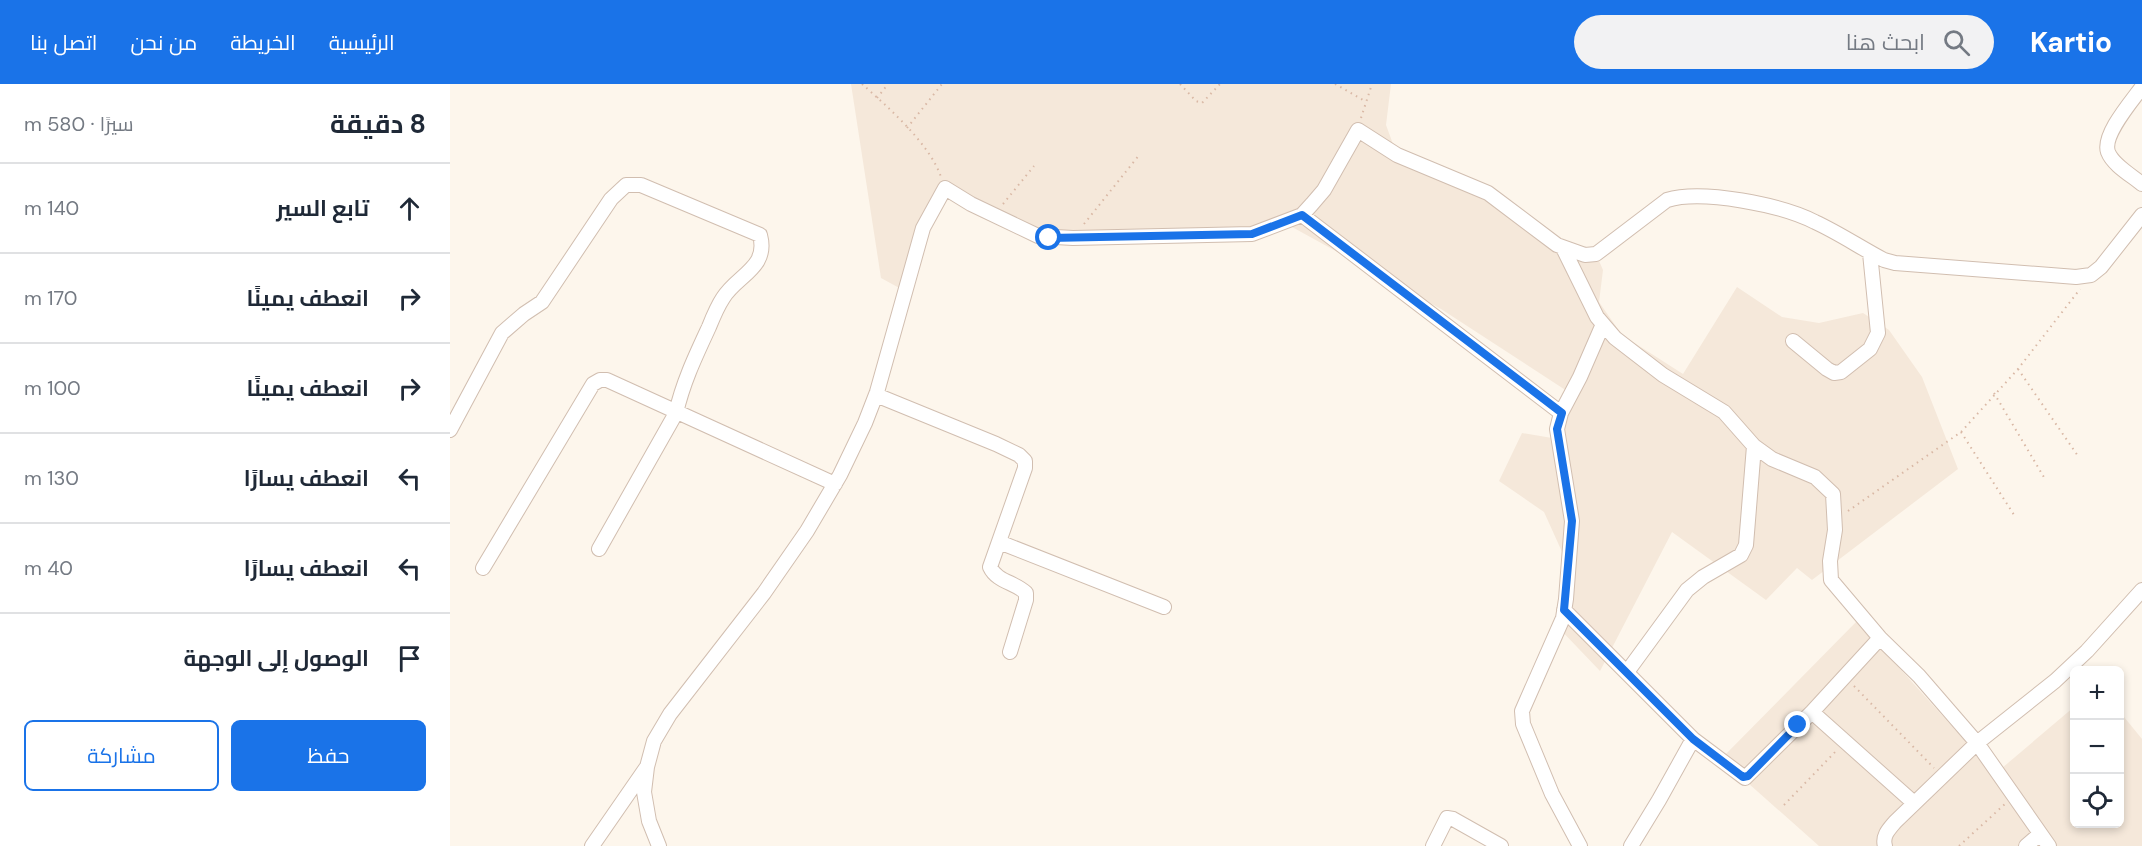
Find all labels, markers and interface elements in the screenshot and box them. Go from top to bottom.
search box [1574,15,1994,69]
text: Kartio [2030,24,2112,61]
icon: search [1940,26,1973,59]
text: ابحث هنا [1846,28,1925,57]
text: اتصل بنا [30,29,97,57]
text: من نحن [130,29,197,57]
text: الخريطة [230,29,296,57]
text: الرئيسية [329,29,395,57]
text: 8 دقيقة [330,107,426,141]
text: سيرًا · 580 m [24,111,134,137]
icon: ahead [393,192,426,225]
text: تابع السير [276,194,369,223]
text: 140 m [24,195,79,221]
route start [1035,224,1061,250]
icon: right [393,282,426,315]
text: انعطف يمينًا [247,284,369,313]
text: 170 m [24,285,77,311]
icon: right [393,372,426,405]
text: انعطف يمينًا [247,374,369,403]
text: 100 m [24,375,81,401]
icon: left [393,462,426,495]
text: انعطف يسارًا [244,464,369,493]
text: 130 m [24,465,79,491]
icon: left [393,552,426,585]
text: انعطف يسارًا [244,554,369,583]
text: 40 m [24,555,73,581]
icon: arrive [393,642,426,675]
text: الوصول إلى الوجهة [183,644,369,673]
map controls [2070,666,2124,828]
button: + [2070,666,2124,720]
route end [1784,711,1810,737]
button: مشاركة [24,720,219,791]
button: حفظ [231,720,426,791]
button: − [2070,720,2124,774]
button: locate [2070,774,2124,828]

